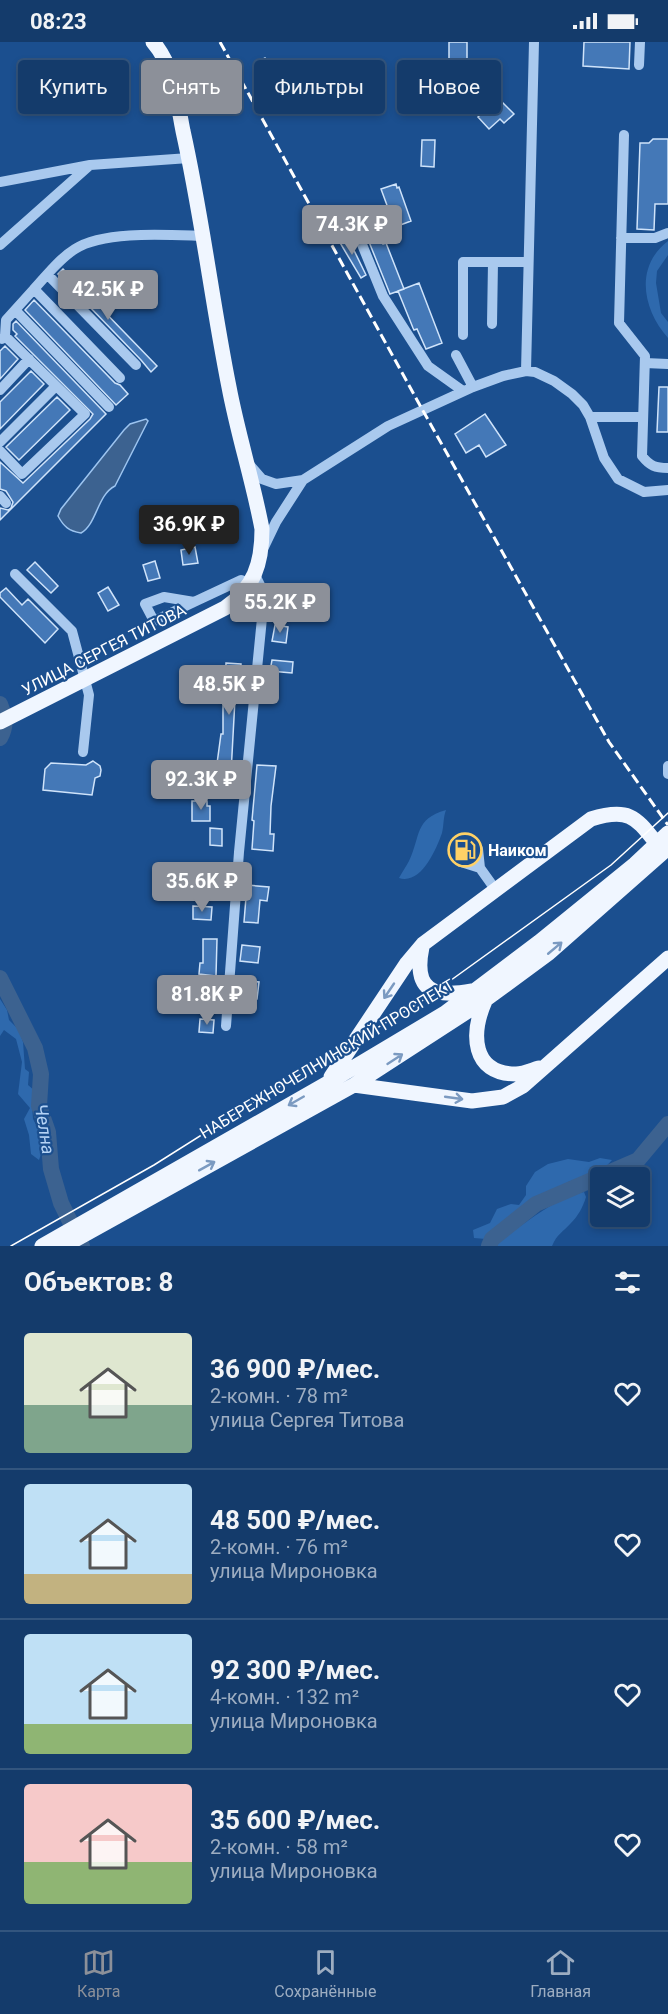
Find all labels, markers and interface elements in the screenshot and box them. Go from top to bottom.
text: 08:23 [30,9,87,34]
chip: Купить [18,60,129,114]
chip: Снять [141,60,242,114]
chip: Фильтры [254,60,385,114]
chip: Новое [397,60,501,114]
pin: 74.3K ₽ [297,205,407,256]
text: 74.3K ₽ [316,212,388,236]
pin: 42.5K ₽ [53,270,163,321]
text: 42.5K ₽ [72,277,144,301]
pin: 36.9K ₽ [134,505,244,556]
text: 36.9K ₽ [153,512,225,536]
pin: 55.2K ₽ [225,583,335,634]
text: 55.2K ₽ [244,590,316,614]
street label: УЛИЦА СЕРГЕЯ ТИТОВА [19,600,190,700]
pin: 48.5K ₽ [174,665,284,716]
text: 48.5K ₽ [193,672,265,696]
pin: 92.3K ₽ [146,760,256,811]
text: 92.3K ₽ [165,767,237,791]
fuel station icon: Наиком [447,832,483,868]
place label: Наиком [488,841,547,860]
pin: 35.6K ₽ [147,862,257,913]
text: 35.6K ₽ [166,869,238,893]
one-way arrow [547,941,563,954]
pin: 81.8K ₽ [152,975,262,1026]
street label: НАБЕРЕЖНОЧЕЛНИНСКИЙ ПРОСПЕКТ [196,975,458,1143]
text: 81.8K ₽ [171,982,243,1006]
one-way arrow [383,983,395,999]
one-way arrow [386,1052,403,1064]
one-way arrow [443,1093,463,1104]
one-way arrow [287,1096,305,1107]
water label: Челна [31,1102,59,1156]
one-way arrow [198,1160,216,1171]
map controls [590,1167,650,1227]
button: layers [590,1167,650,1227]
icon: filters [611,1266,644,1299]
text: Объектов: 8 [24,1267,173,1297]
text: 36 900 ₽/мес. [210,1354,380,1384]
icon: home [72,1357,144,1429]
icon: heart [611,1377,644,1410]
text: 2-комн. · 78 m² [210,1384,348,1408]
text: улица Сергея Титова [210,1408,404,1432]
text: 48 500 ₽/мес. [210,1505,380,1535]
icon: home [72,1508,144,1580]
icon: heart [611,1528,644,1561]
text: 2-комн. · 76 m² [210,1535,348,1559]
text: улица Мироновка [210,1559,378,1583]
text: 92 300 ₽/мес. [210,1655,380,1685]
icon: home [72,1658,144,1730]
icon: heart [611,1678,644,1711]
text: 4-комн. · 132 m² [210,1685,359,1709]
text: улица Мироновка [210,1709,378,1733]
text: 35 600 ₽/мес. [210,1805,380,1835]
icon: home [72,1808,144,1880]
icon: heart [611,1828,644,1861]
text: 2-комн. · 58 m² [210,1835,348,1859]
text: улица Мироновка [210,1859,378,1883]
tab: Карта [77,1946,121,2001]
tab: Сохранённые [274,1946,376,2001]
tab: Главная [530,1946,591,2001]

